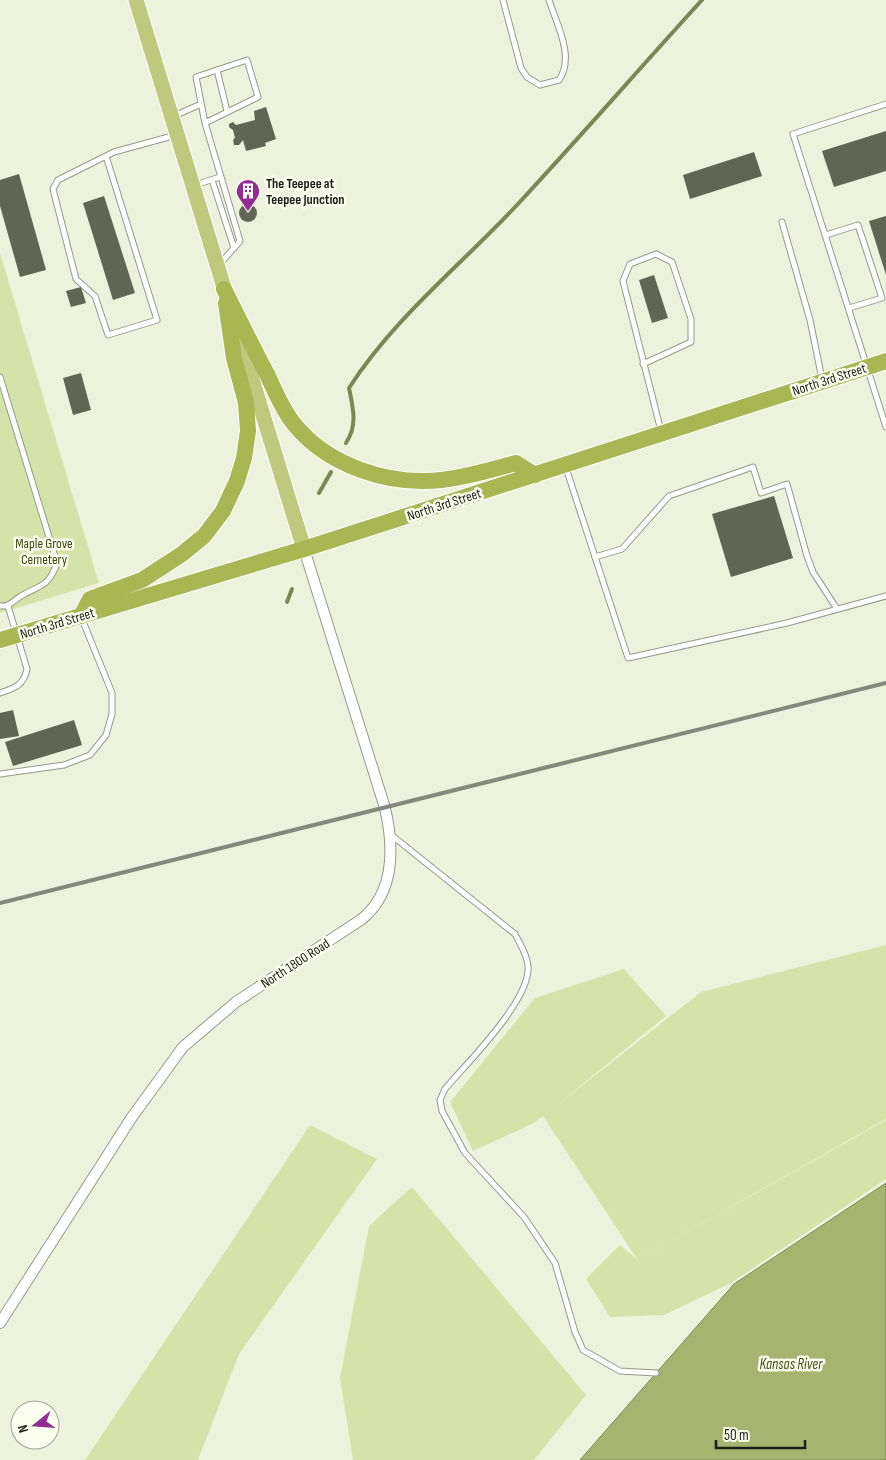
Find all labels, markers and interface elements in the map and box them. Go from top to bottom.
place label: The Teepee at Teepee Junction [266,175,345,208]
building icon: The Teepee at Teepee Junction [235,178,261,212]
street label: North 3rd Street [790,360,868,399]
street label: North 3rd Street [405,485,483,524]
park label: Maple Grove Cemetery [15,535,73,568]
street label: North 3rd Street [18,604,96,643]
street label: North 1800 Road [258,935,333,992]
water label: Kansas River [760,1355,823,1374]
north arrow [10,1400,60,1450]
scale bar [716,1418,805,1450]
text: N [14,1423,32,1435]
text: 50 m [724,1426,749,1445]

